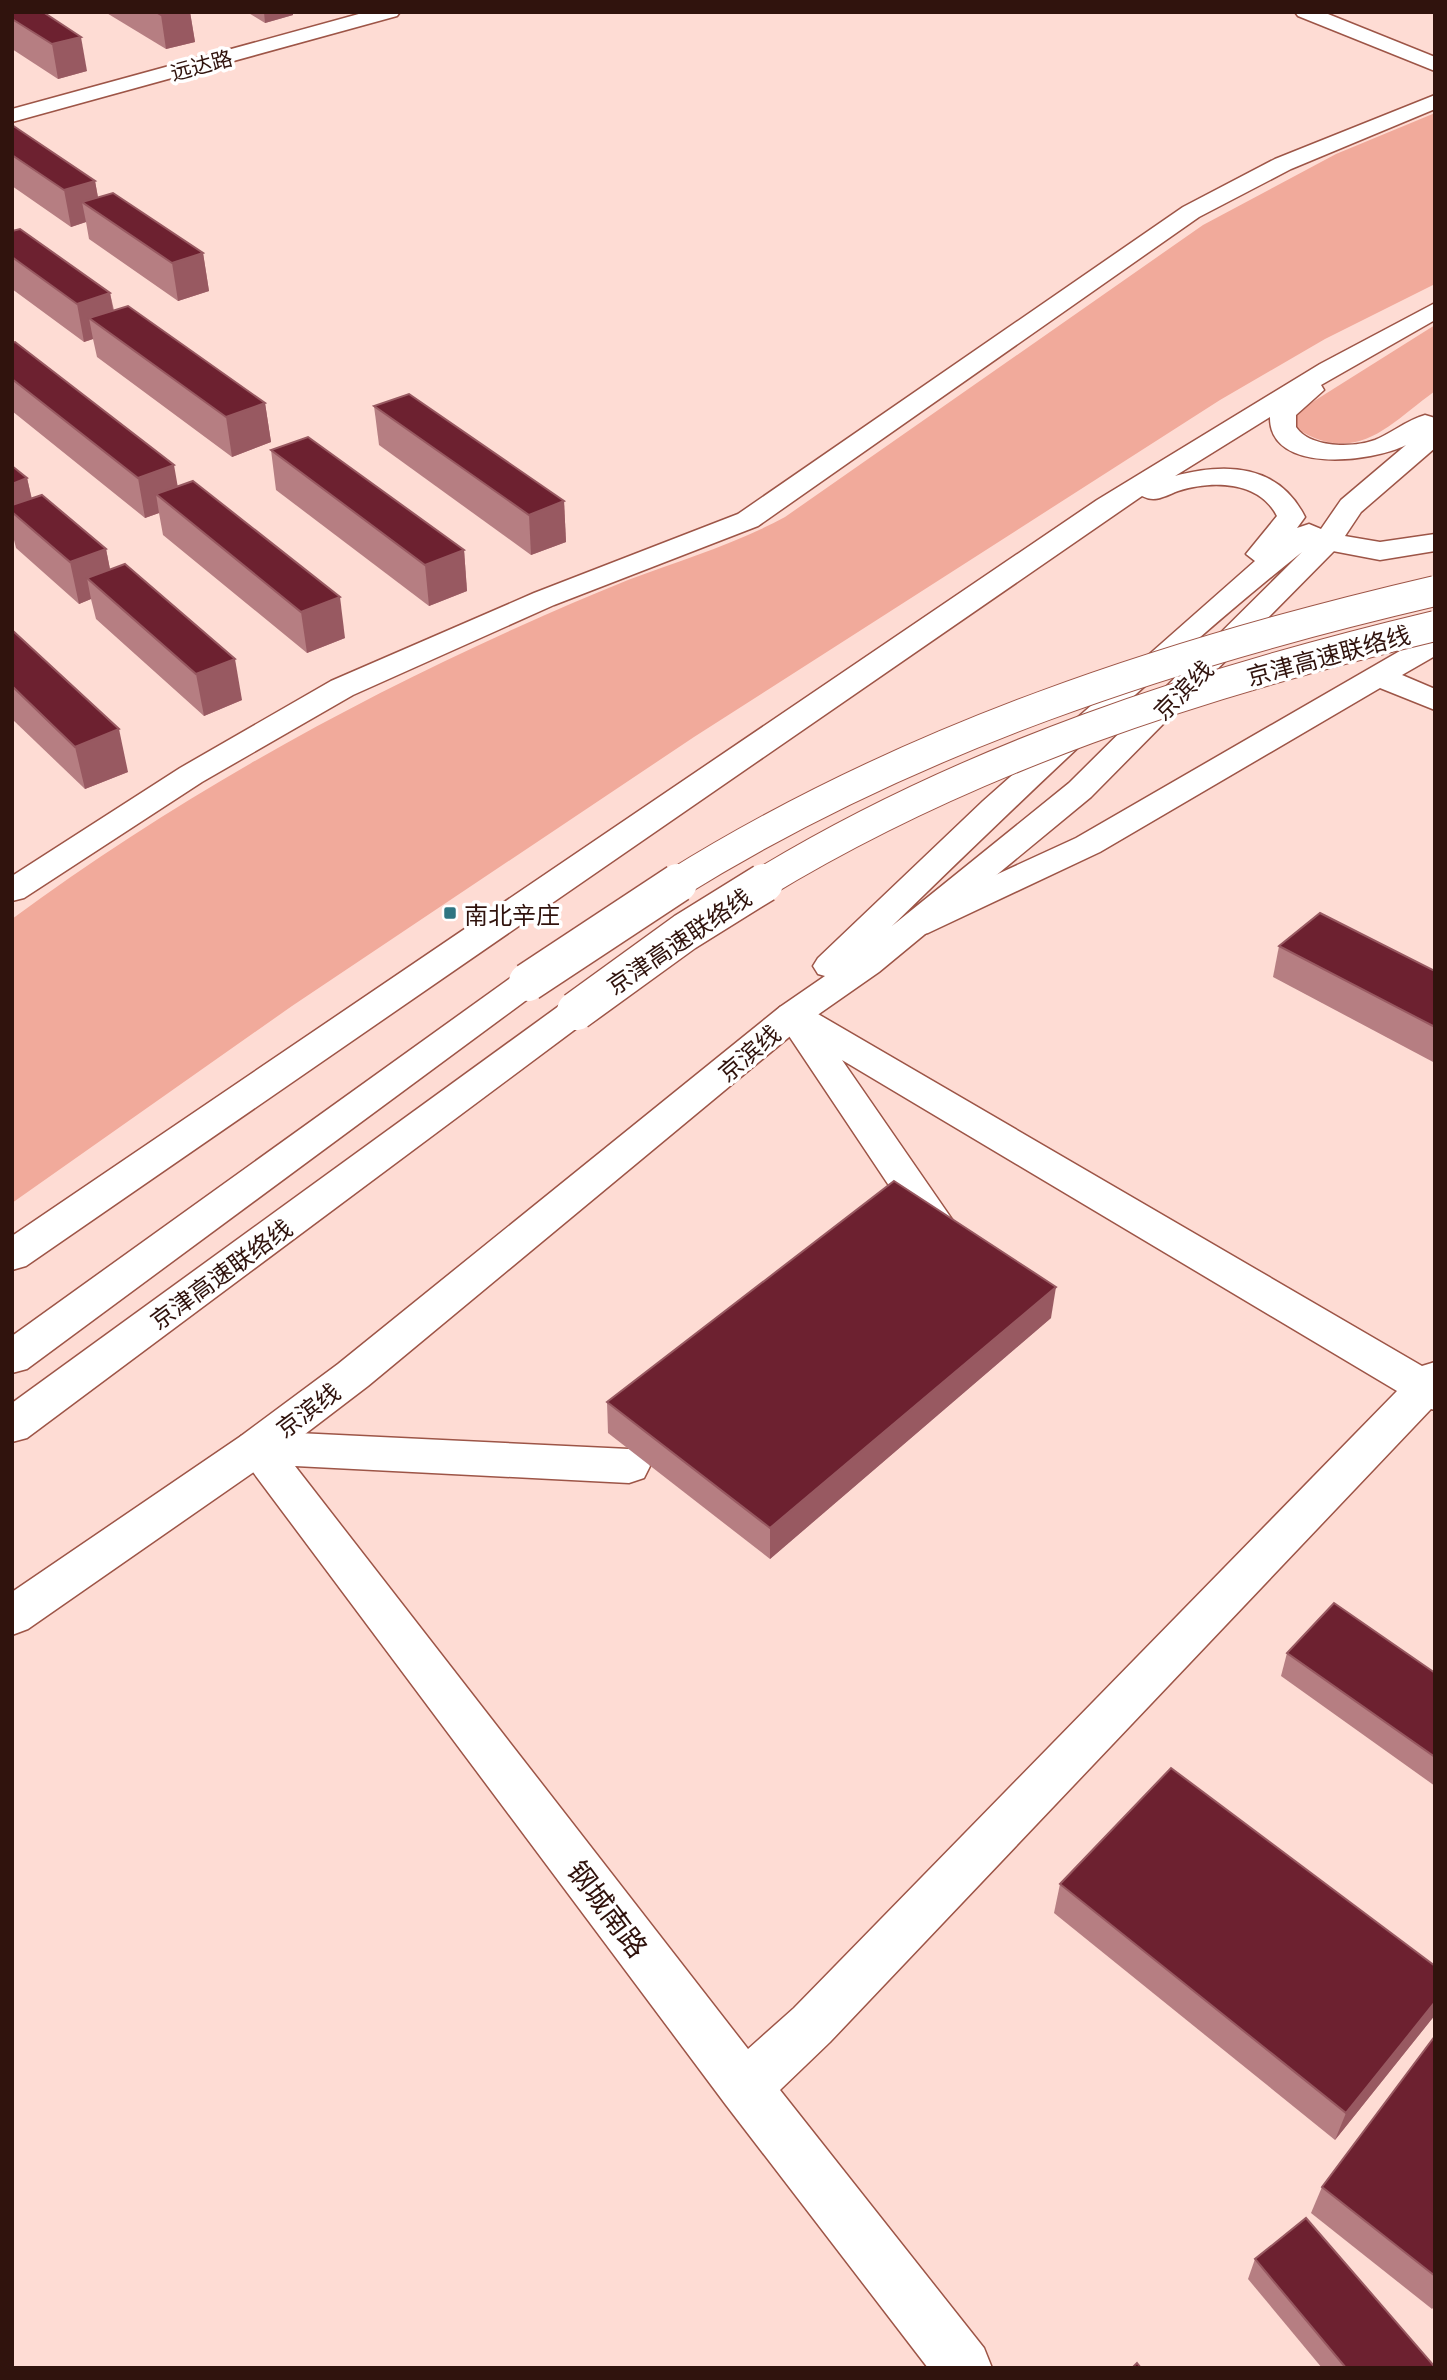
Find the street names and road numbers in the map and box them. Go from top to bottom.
street label: 远达路 [167,41,235,87]
street label: 京津高速联络线 [1242,615,1414,693]
street label: 京滨线 [1144,651,1220,727]
street label: 京津高速联络线 [599,879,757,1001]
street label: 京滨线 [709,1015,787,1089]
street label: 京津高速联络线 [142,1209,298,1337]
street label: 京滨线 [268,1373,346,1445]
street label: 钢城南路 [559,1851,659,1965]

